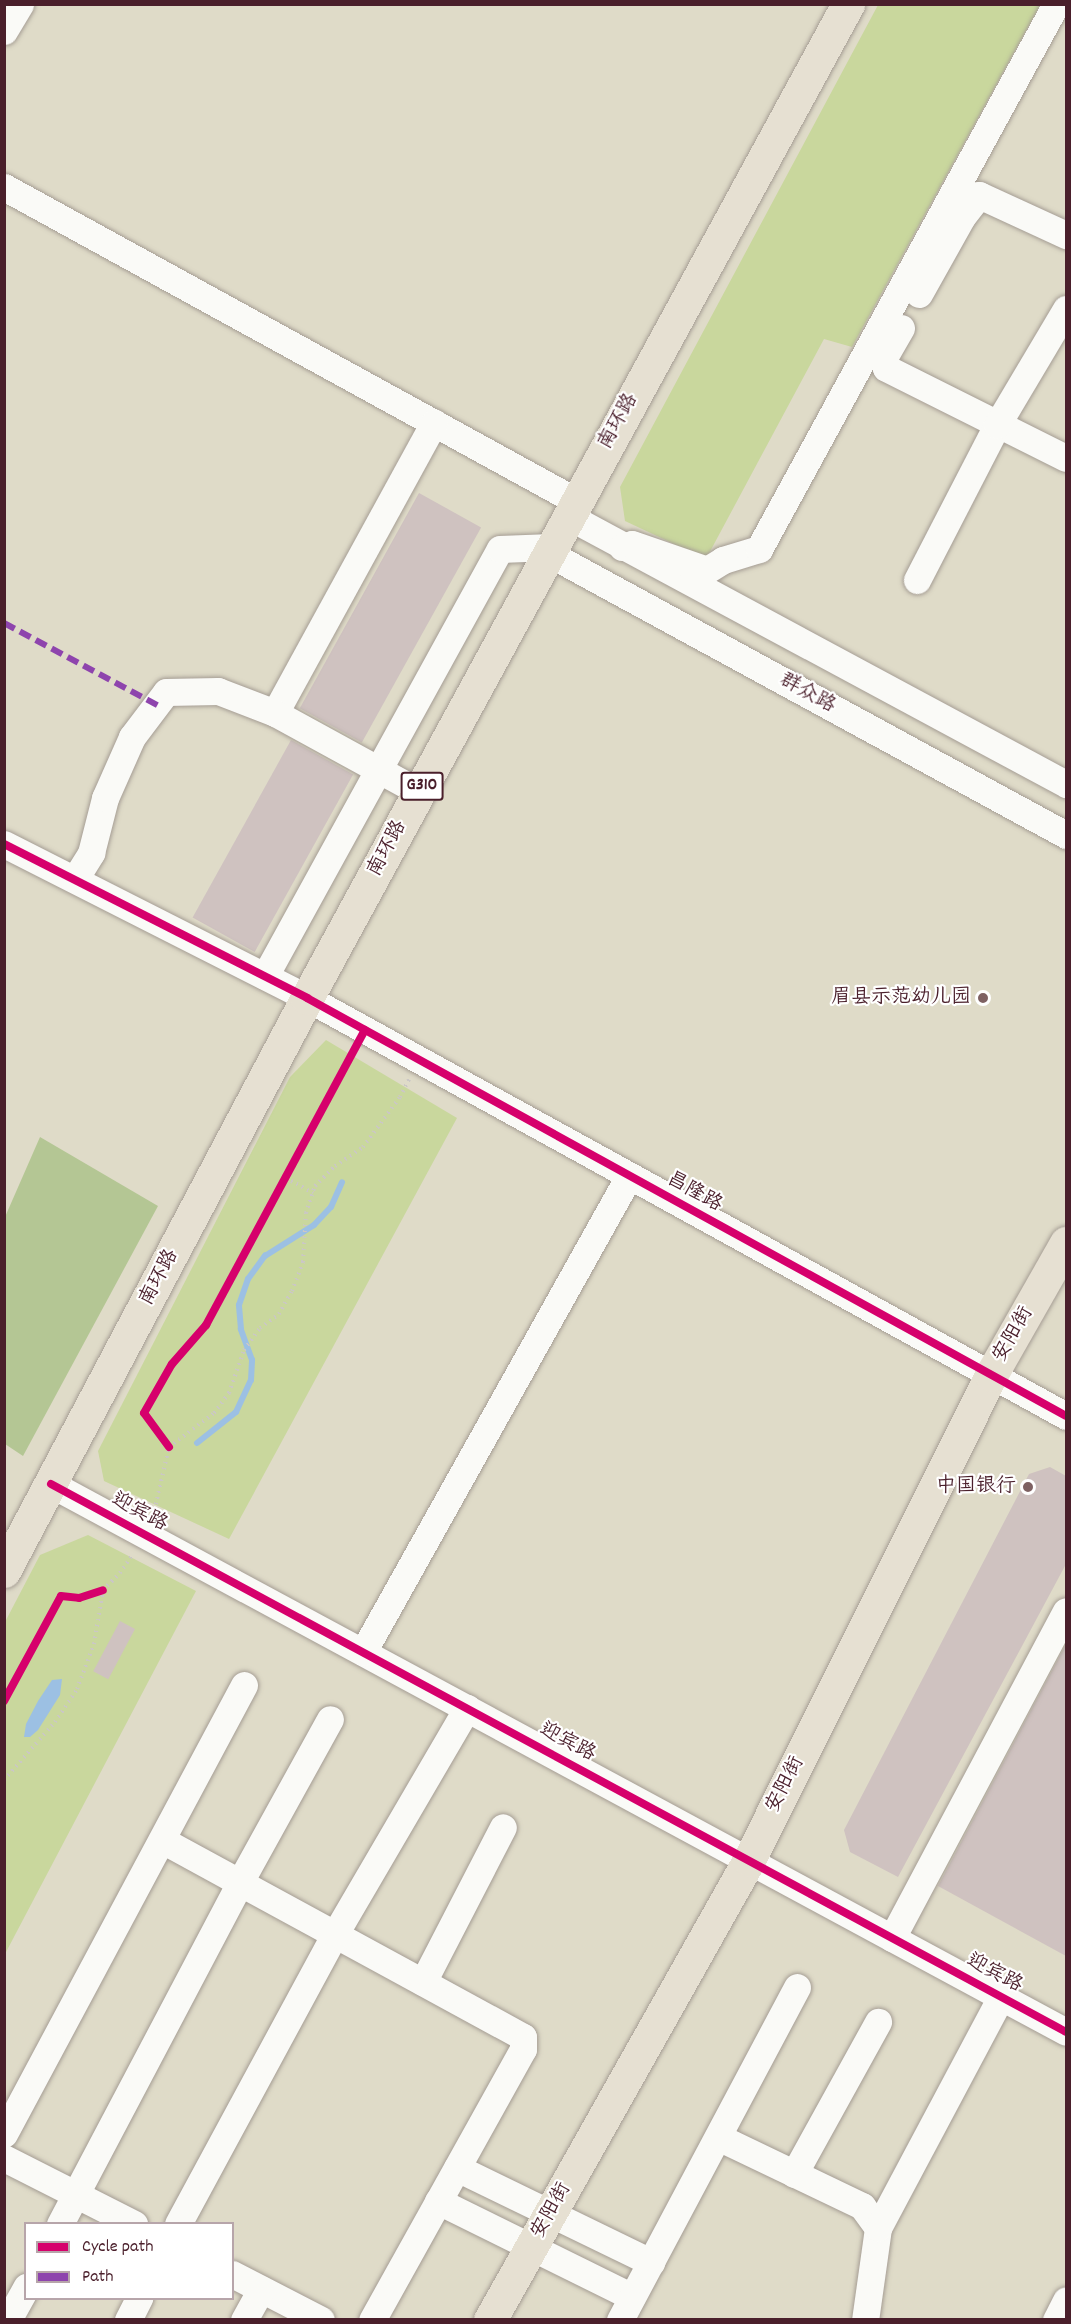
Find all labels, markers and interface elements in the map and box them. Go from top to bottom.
street label: 南环路 [594,390,644,454]
street label: 群众路 [775,669,839,719]
road number: G310 [400,771,444,801]
street label: 南环路 [363,817,413,881]
place label: 眉县示范幼儿园 [831,986,971,1010]
marker: 眉县示范幼儿园 [976,991,990,1005]
street label: 昌隆路 [662,1168,726,1218]
street label: 南环路 [135,1246,185,1310]
street label: 安阳街 [989,1303,1039,1367]
place label: 中国银行 [936,1475,1016,1499]
marker: 中国银行 [1021,1480,1035,1494]
street label: 迎宾路 [107,1488,171,1538]
street label: 迎宾路 [535,1718,599,1768]
street label: 安阳街 [762,1753,810,1817]
street label: 迎宾路 [962,1949,1026,1999]
street label: 安阳街 [527,2179,577,2243]
legend [24,2222,234,2300]
text: Cycle path [82,2235,153,2260]
text: Path [82,2265,114,2290]

